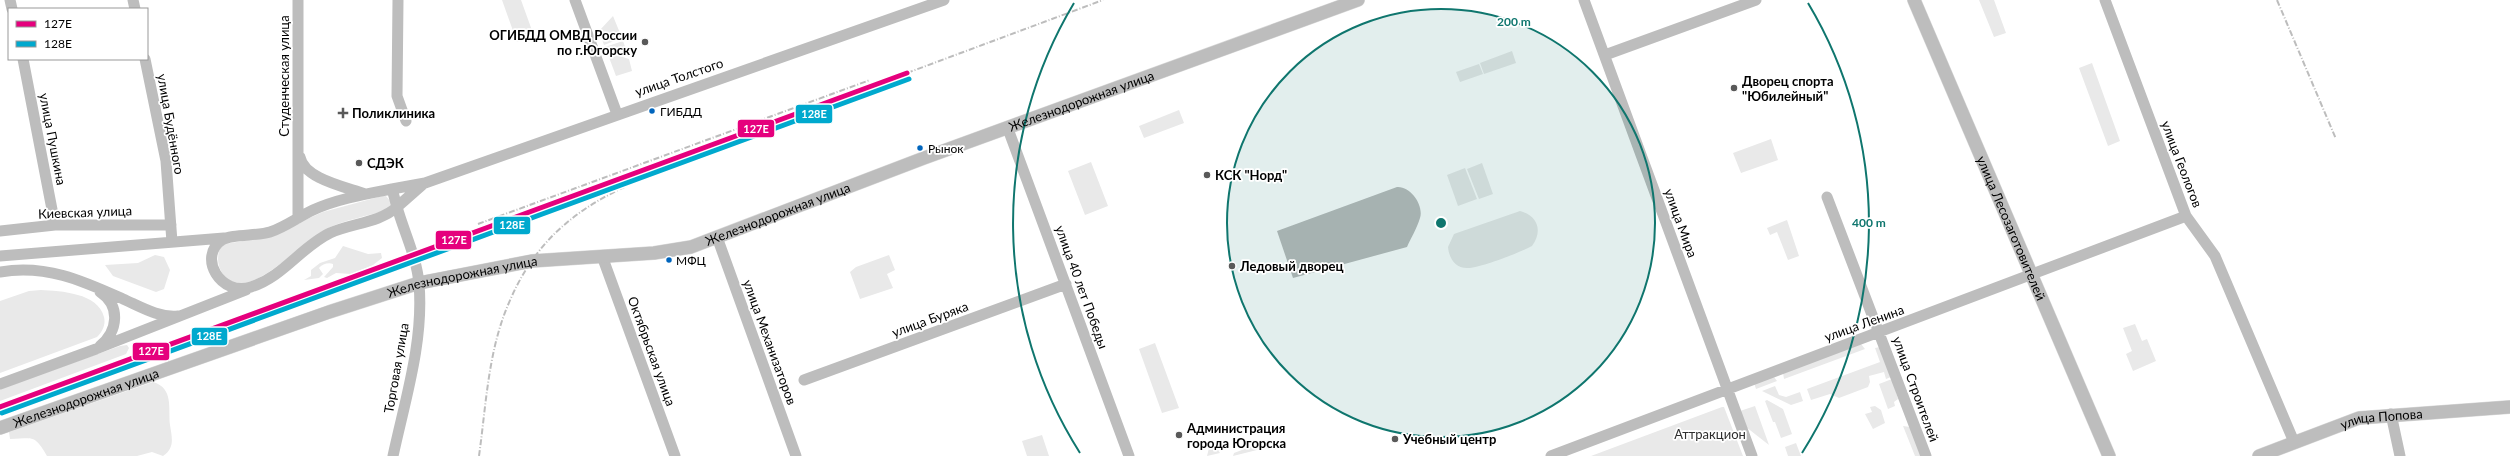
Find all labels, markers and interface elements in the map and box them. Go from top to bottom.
legend [8,8,148,60]
text: 200 m [1497,14,1531,29]
street label: Студенческая улица [276,15,292,137]
text: 127Е [44,16,72,31]
place label: ОГИБДД ОМВД России по г.Югорску [489,27,637,58]
text: 128Е [44,36,72,51]
marker: ОГИБДД ОМВД России по г.Югорску [640,37,650,47]
street label: улица Толстого [633,54,725,100]
street label: Железнодорожная улица [1006,67,1156,135]
street label: улица Будённого [154,72,188,176]
place label: Дворец спорта "Юбилейный" [1742,73,1834,104]
marker: Дворец спорта "Юбилейный" [1729,83,1739,93]
street label: улица Пушкина [36,92,70,186]
place label: ГИБДД [660,104,702,119]
line badge: 128Е [795,104,833,124]
place label: Поликлиника [352,105,435,121]
marker: ГИБДД [647,106,657,116]
marker: Поликлиника [337,107,349,119]
text: 128Е [801,107,827,120]
street label: улица Геологов [2158,118,2206,210]
line badge: 127Е [737,119,775,138]
text: 127Е [743,122,769,135]
place label: Рынок [928,141,964,156]
marker: Рынок [915,143,925,153]
street label: улица Лесозаготовителей [1974,153,2049,303]
place label: СДЭК [367,155,405,171]
marker: СДЭК [354,158,364,168]
place label: КСК "Норд" [1215,167,1287,183]
marker: КСК "Норд" [1202,170,1212,180]
street label: Железнодорожная улица [703,179,852,249]
street label: улица Мира [1661,186,1701,260]
street label: Киевская улица [38,202,132,222]
text: 400 m [1852,215,1886,230]
line badge: 128Е [493,216,531,235]
centre of rings [1434,216,1448,230]
text: 128Е [499,218,525,231]
street label: улица 40 лет Победы [1052,223,1112,351]
line badge: 127Е [435,230,472,250]
text: 127Е [441,233,467,246]
street label: Железнодорожная улица [385,253,538,301]
place label: МФЦ [676,253,707,268]
marker: МФЦ [664,255,674,265]
place label: Ледовый дворец [1239,258,1344,274]
marker: Ледовый дворец [1227,261,1237,271]
street label: улица Механизаторов [740,277,800,407]
street label: Октябрьская улица [625,294,679,408]
street label: улица Буряка [890,298,970,340]
street label: улица Ленина [1822,301,1906,345]
street label: Торговая улица [380,322,412,414]
line badge: 128Е [191,327,228,346]
text: 128Е [196,329,222,342]
street label: улица Строителей [1889,334,1943,444]
line badge: 127Е [132,342,170,361]
text: 127Е [138,344,164,357]
street label: Железнодорожная улица [11,365,161,431]
street label: улица Попова [2338,405,2423,432]
place label: Администрация города Югорска [1186,420,1286,451]
park label: Аттракцион [1674,426,1746,442]
marker: Администрация города Югорска [1174,430,1184,440]
place label: Учебный центр [1402,431,1496,447]
marker: Учебный центр [1390,434,1400,444]

